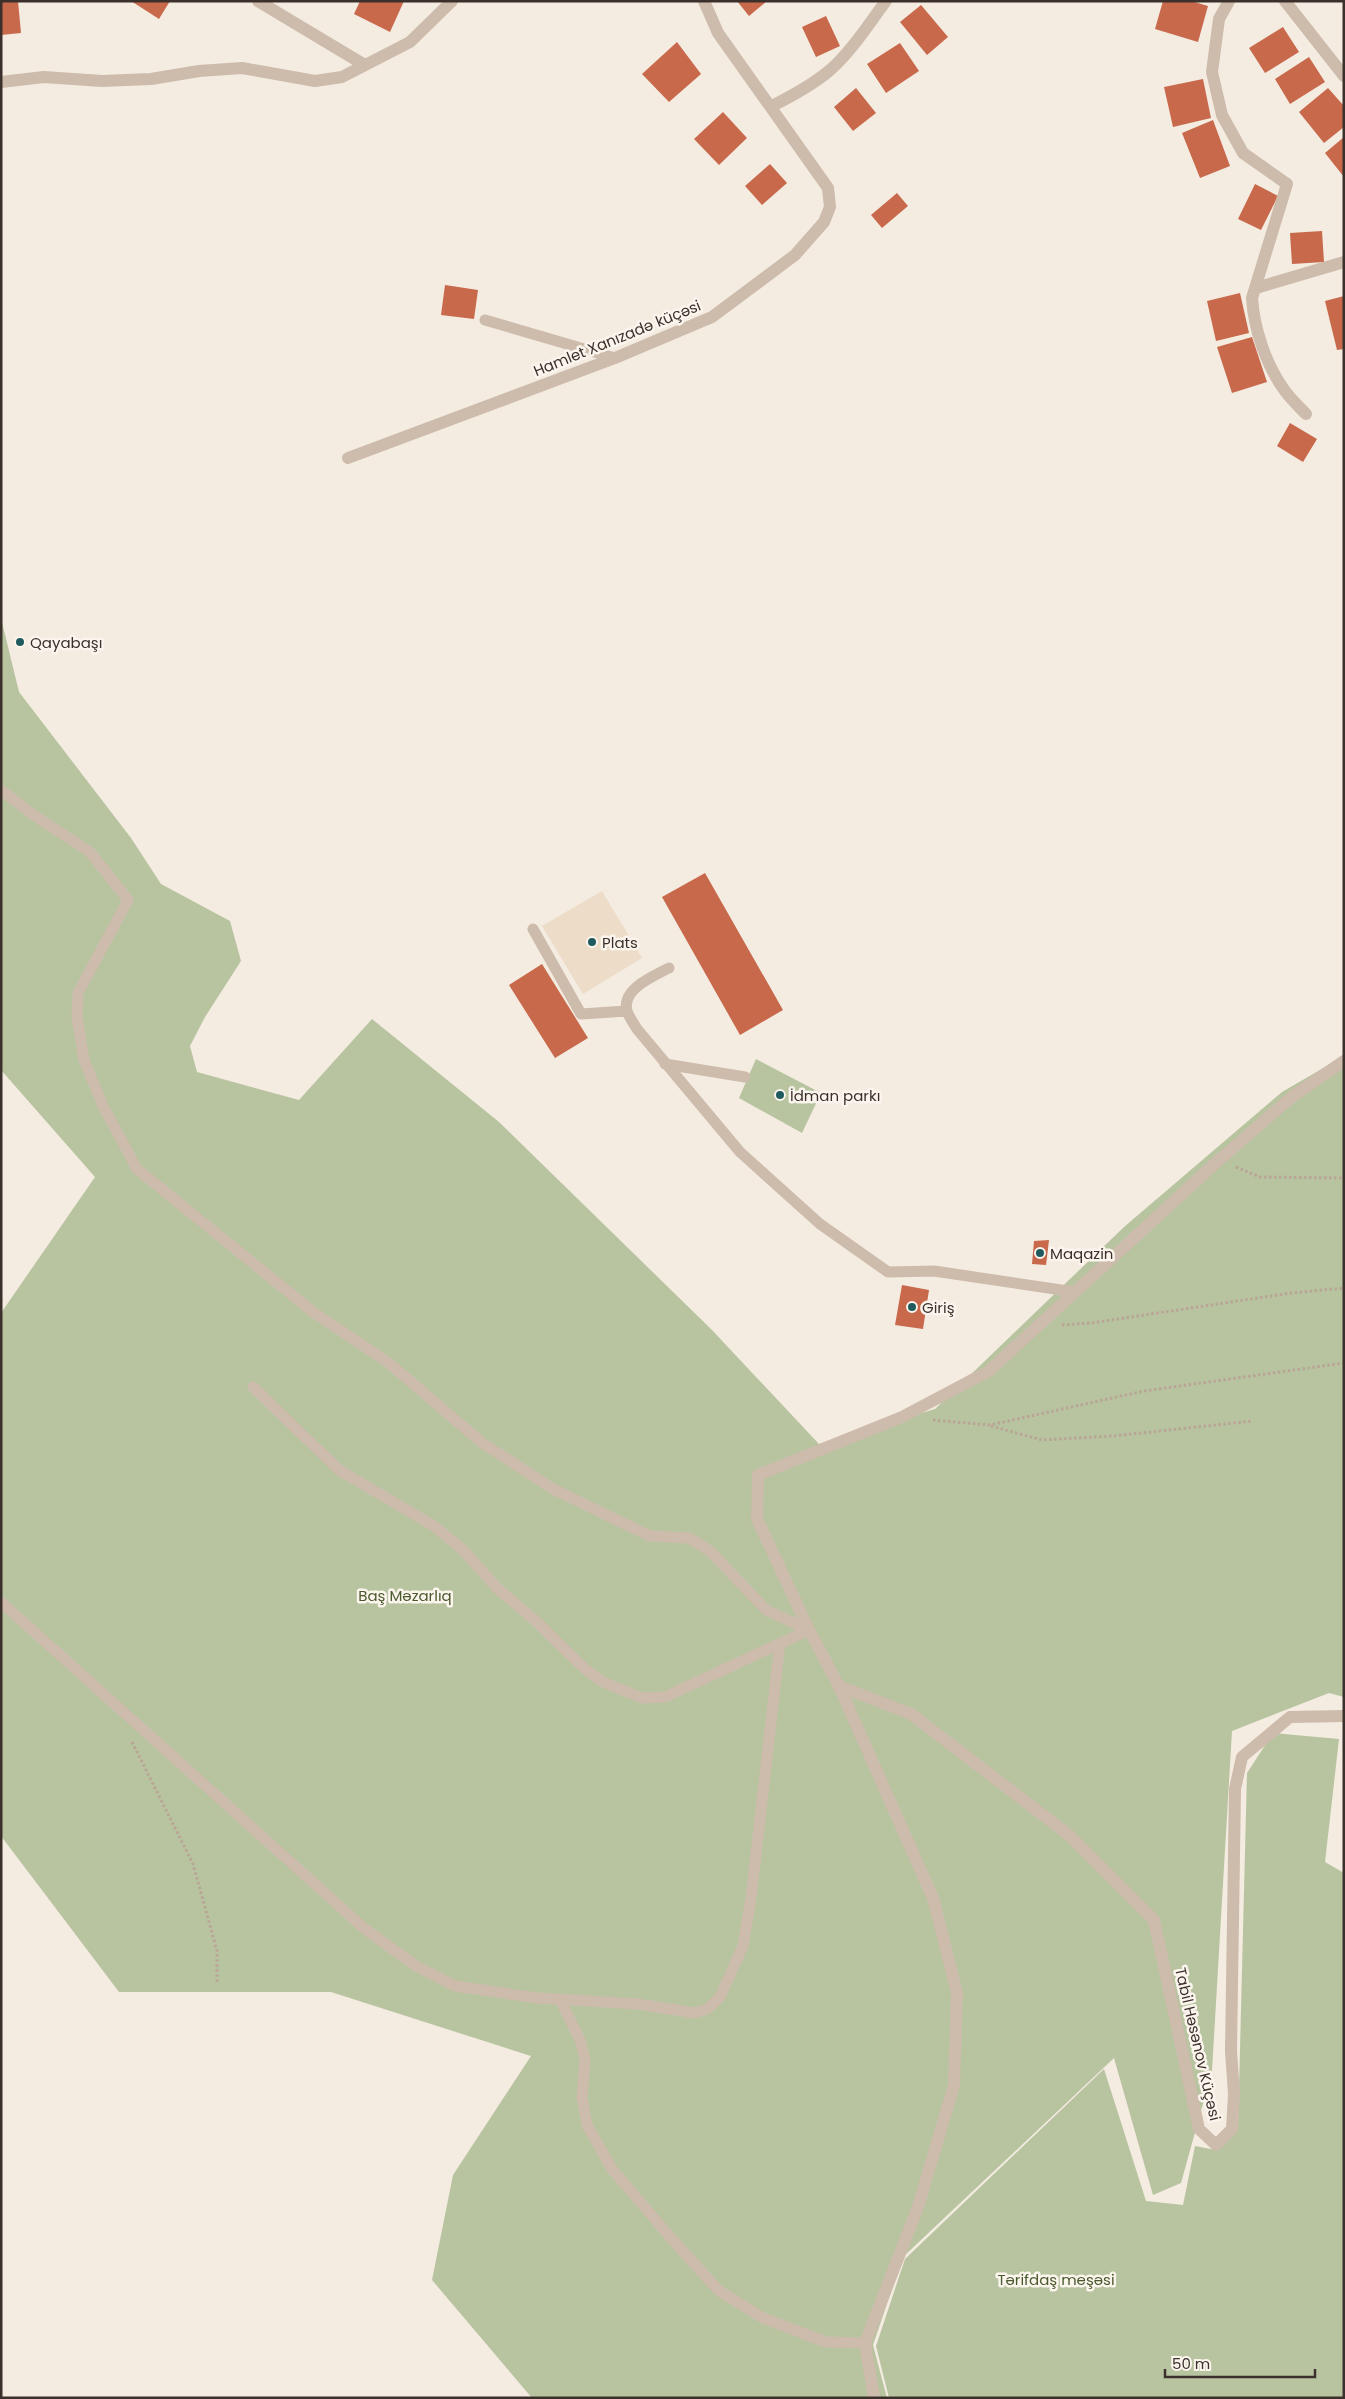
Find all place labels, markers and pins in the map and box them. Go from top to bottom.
place label: Qayabaşı [30,632,102,653]
marker: Qayabaşı [14,636,26,648]
place label: Plats [602,932,638,953]
marker: Plats [586,936,598,948]
place label: İdman parkı [790,1085,880,1106]
marker: İdman parkı [774,1089,786,1101]
place label: Maqazin [1050,1243,1113,1264]
marker: Maqazin [1034,1247,1046,1259]
place label: Giriş [922,1297,955,1318]
marker: Giriş [906,1301,918,1313]

